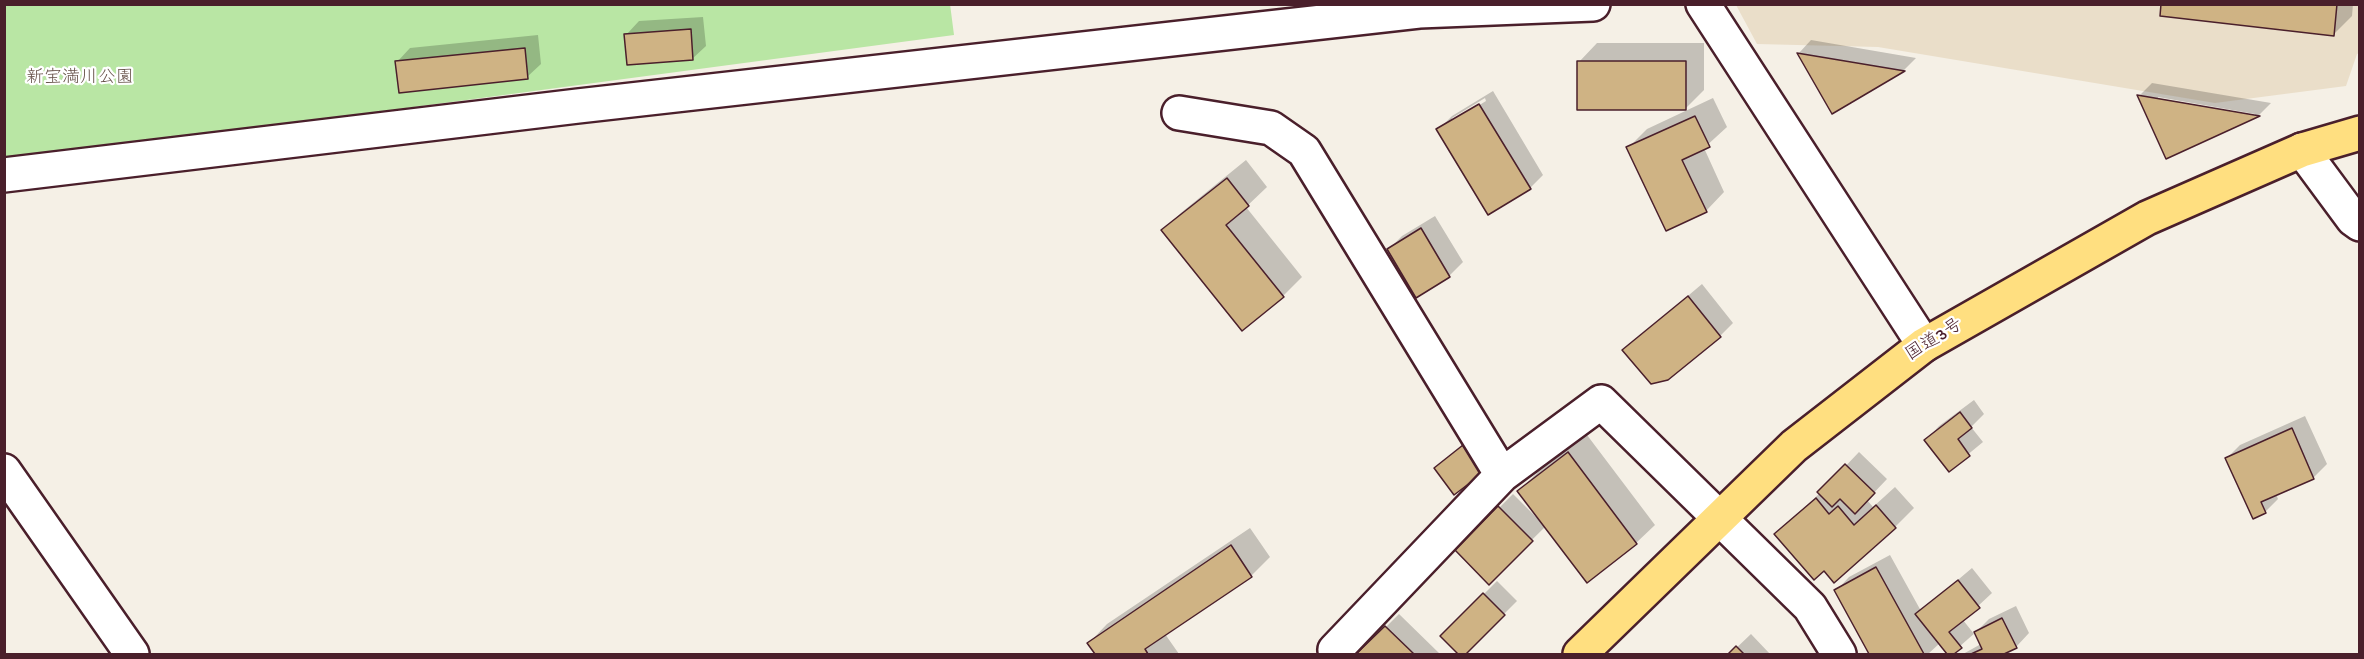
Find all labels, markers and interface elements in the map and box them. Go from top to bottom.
park label: 新宝満川公園 [26,68,134,90]
street label: 国道3号 [1902,315,1968,367]

